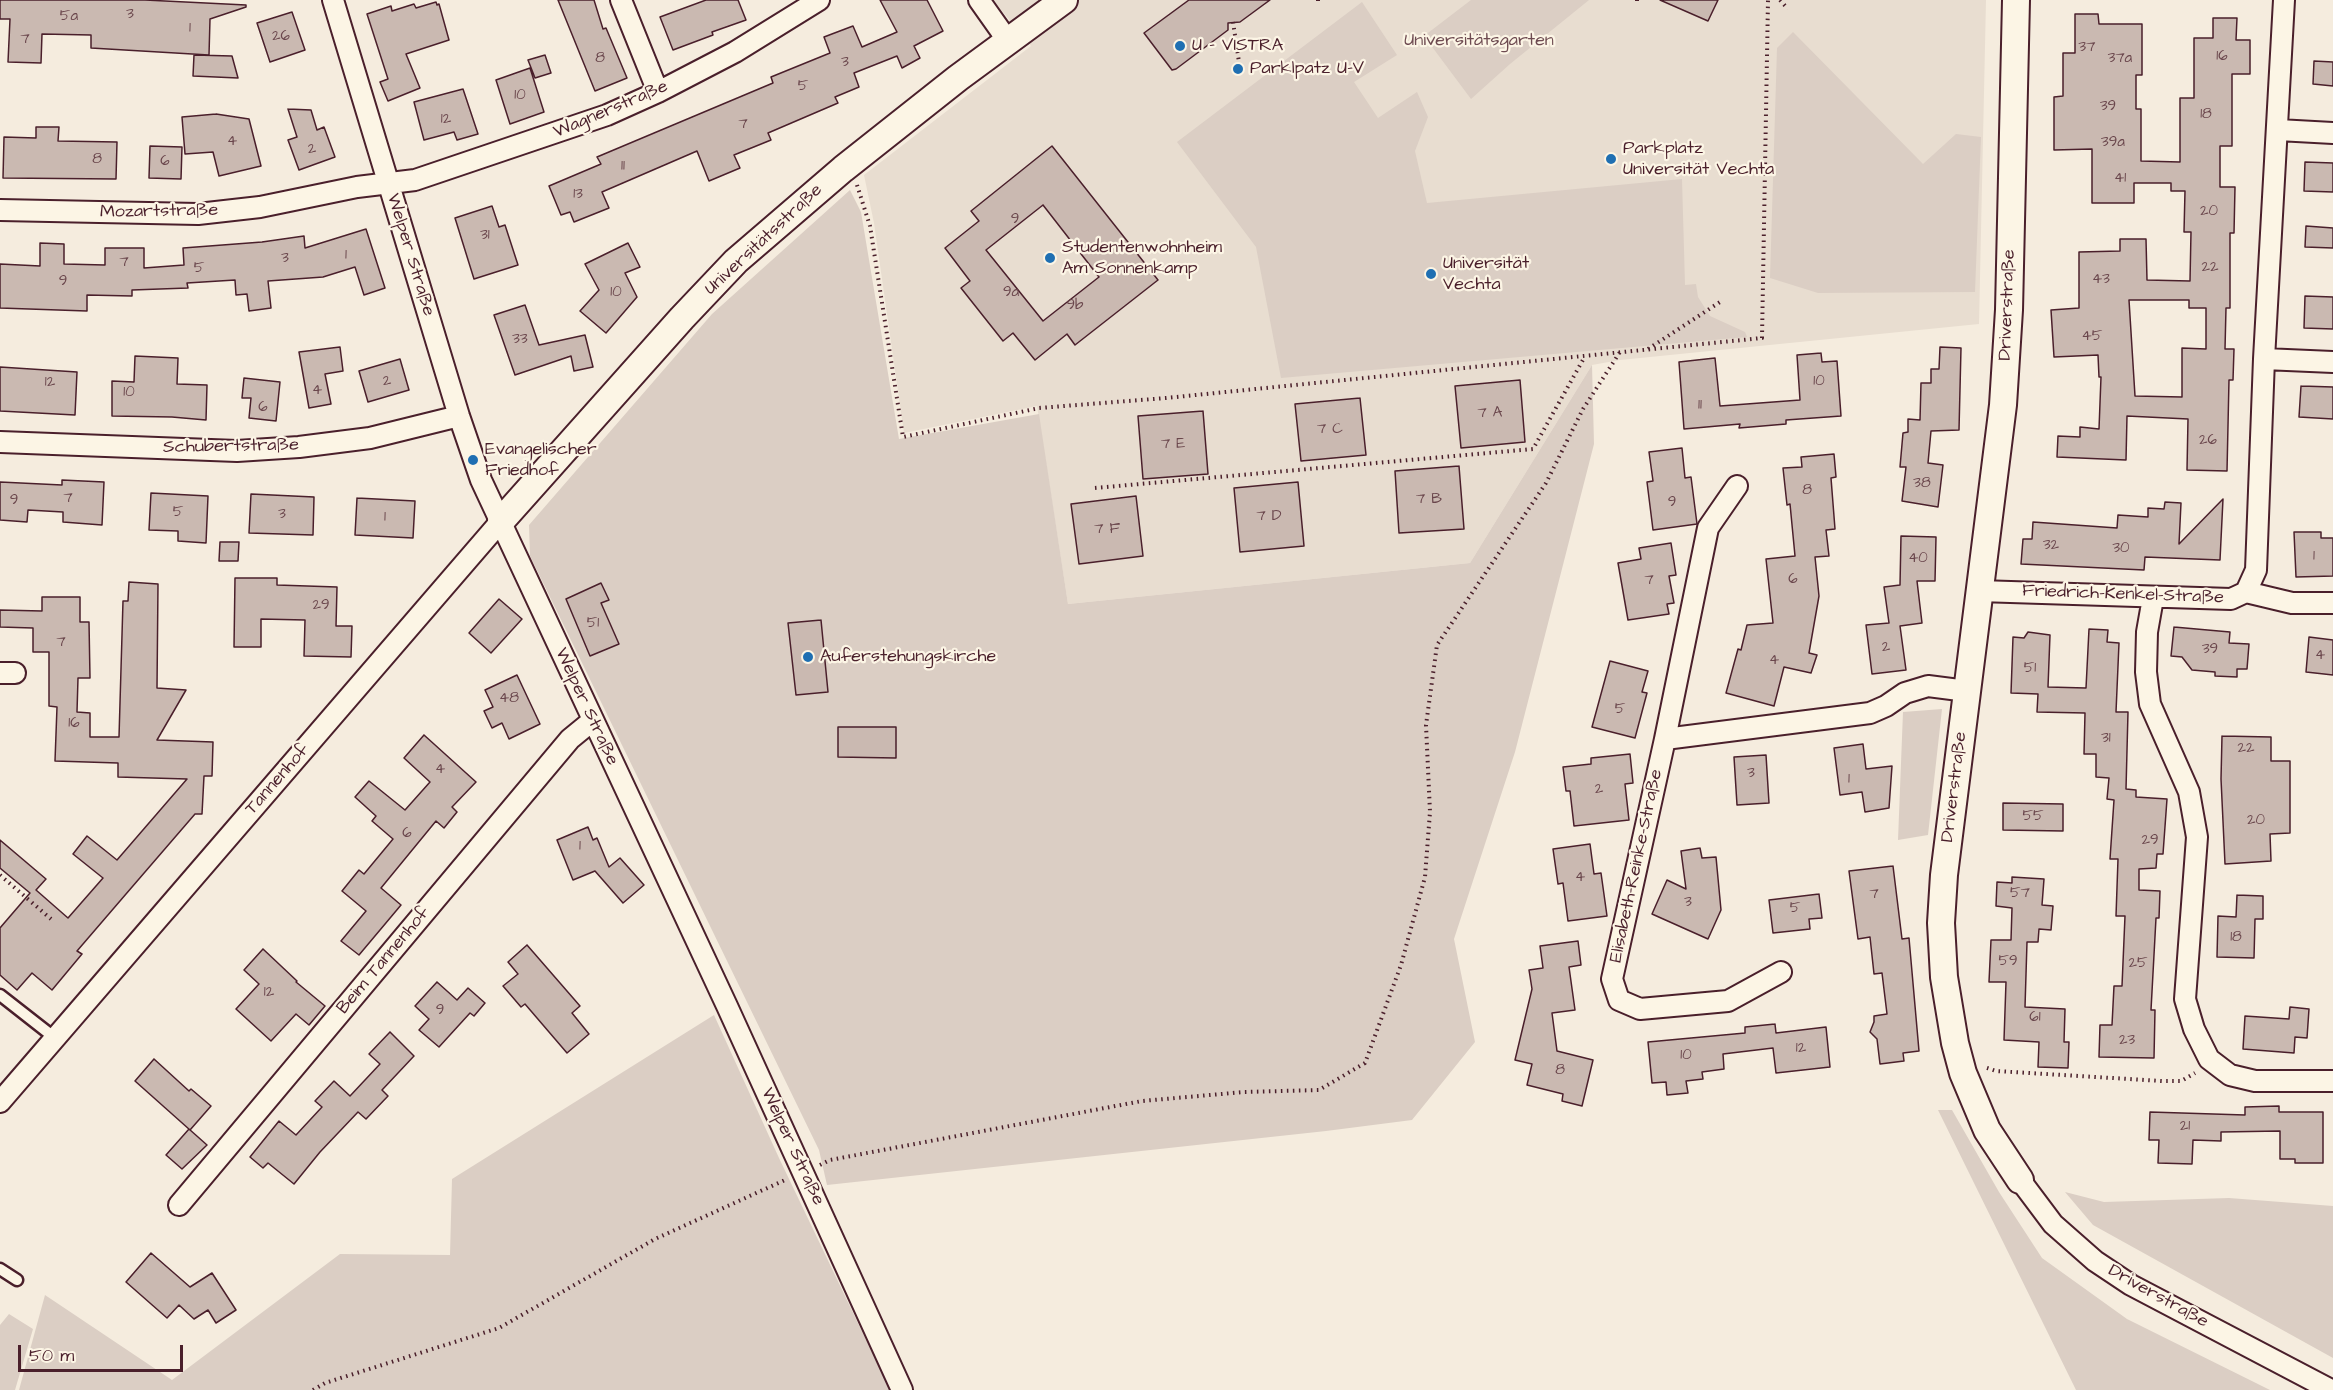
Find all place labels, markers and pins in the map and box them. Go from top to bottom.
place label: U - VISTRA [1192,35,1283,57]
marker: U - VISTRA [1173,39,1187,53]
place label: Parklpatz U-V [1250,58,1364,80]
marker: Parklpatz U-V [1231,62,1245,76]
place label: Parkplatz Universität Vechta [1623,138,1774,180]
marker: Parkplatz Universität Vechta [1604,152,1618,166]
place label: Studentenwohnheim Am Sonnenkamp [1062,237,1222,280]
marker: Studentenwohnheim Am Sonnenkamp [1043,251,1057,265]
place label: Universität Vechta [1443,253,1529,296]
marker: Universität Vechta [1424,267,1438,281]
place label: Evangelischer Friedhof [485,439,597,482]
marker: Evangelischer Friedhof [466,453,480,467]
place label: Auferstehungskirche [820,646,996,668]
marker: Auferstehungskirche [801,650,815,664]

